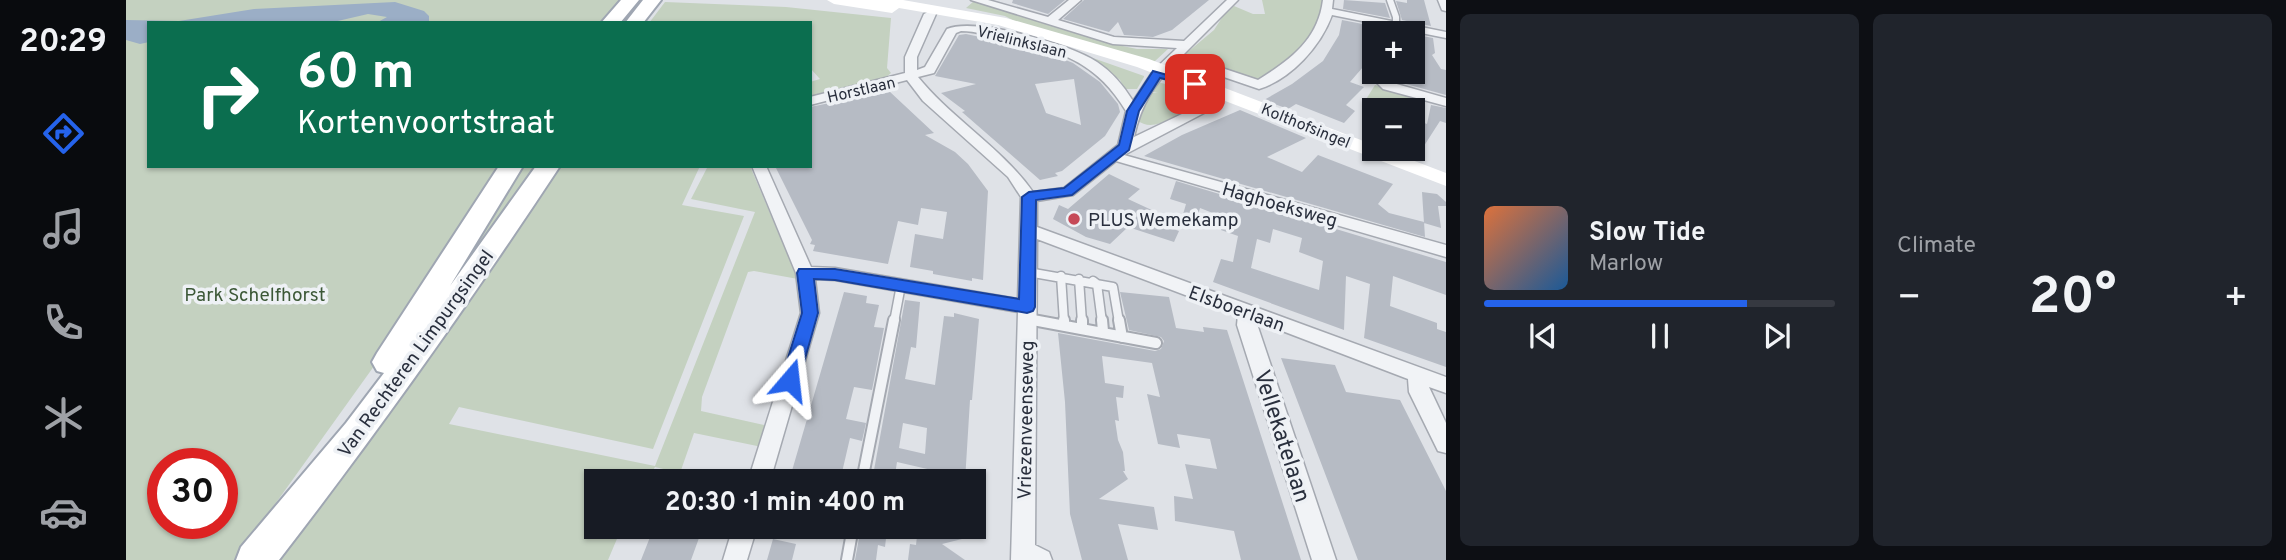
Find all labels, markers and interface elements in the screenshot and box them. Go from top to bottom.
map controls [1362,21,1425,161]
button: + [1362,21,1425,84]
street label: Vrielinkslaan [975,22,1069,64]
text: 20:29 [19,23,107,63]
text: 60 m [297,44,415,106]
icon: right [182,49,273,140]
pin [1165,54,1225,114]
icon: arrive [1176,65,1214,103]
street label: Horstlaan [825,73,898,109]
button: − [1362,98,1425,161]
street label: Kolthofsingel [1258,100,1353,154]
text: Kortenvoortstraat [297,105,555,145]
icon: directions [39,109,88,158]
street label: Haghoeksweg [1219,178,1340,234]
icon: music [39,204,88,253]
place label: PLUS Wemekamp [1088,209,1238,233]
marker: PLUS Wemekamp [1066,211,1082,227]
text: Slow Tide [1589,217,1706,250]
text: Climate [1897,232,1976,261]
street label: Van Rechteren Limpurgsingel [333,246,500,463]
text: Marlow [1589,250,1663,279]
text: 20° [2029,266,2116,332]
text: − [1897,275,1922,324]
text: + [2223,275,2248,324]
street label: Elsboerlaan [1185,281,1288,338]
park label: Park Schelfhorst [184,284,326,308]
icon: phone [39,298,88,347]
icon: previous [1524,317,1562,355]
icon: pause [1641,317,1679,355]
icon: next [1758,317,1796,355]
street label: Vriezenveenseweg [1014,340,1040,500]
position arrow [753,343,827,417]
street label: Vellekatelaan [1246,367,1316,507]
icon: climate [39,393,88,442]
speed limit sign: 30 [147,448,238,539]
text: 20:30 · 1 min · 400 m [665,487,905,520]
icon: car [39,488,88,537]

